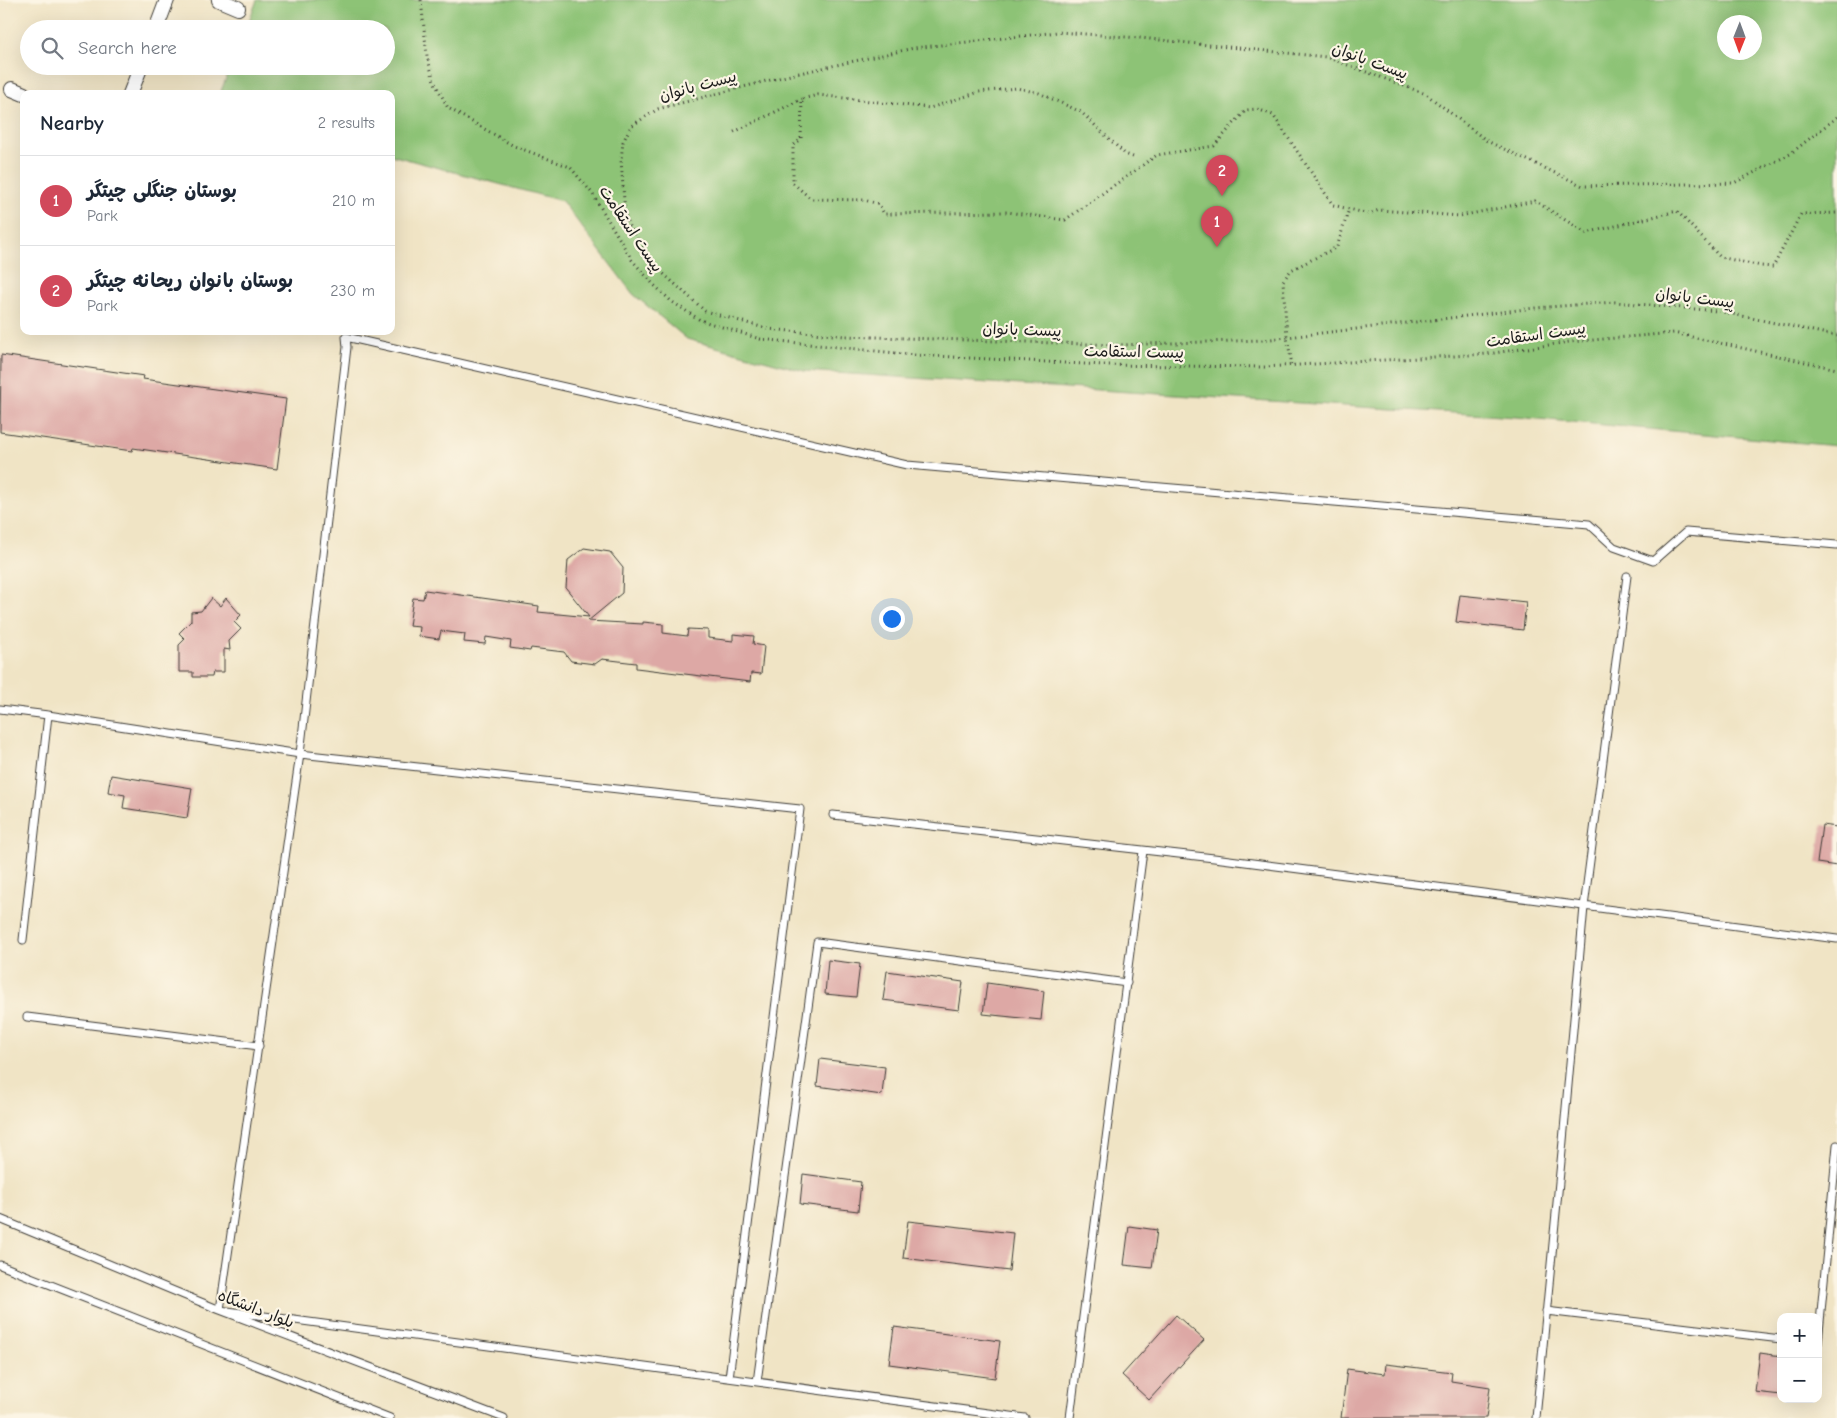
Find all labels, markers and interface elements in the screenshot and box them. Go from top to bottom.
north arrow [1717,15,1762,60]
search box [20,20,395,75]
icon: search [38,34,66,62]
text: Search here [78,37,177,59]
street label: پیست بانوان [1329,39,1410,84]
street label: پیست بانوان [657,67,739,106]
text: Nearby [40,111,104,135]
text: 2 results [318,114,375,132]
pin: 2 [1206,155,1238,196]
text: بوستان جنگلی چیتگر [87,180,237,202]
street label: پیست استقامت [595,182,666,276]
text: 1 [53,192,59,210]
text: 210 m [332,192,375,210]
pin: 1 [1201,206,1233,247]
text: Park [87,207,118,225]
text: بوستان بانوان ریحانه چیتگر [87,270,293,292]
text: 2 [52,282,60,300]
text: 230 m [330,282,375,300]
street label: پیست بانوان [1654,284,1735,313]
text: Park [87,297,118,315]
street label: پیست استقامت [1485,319,1587,352]
street label: پیست بانوان [982,320,1062,341]
street label: پیست استقامت [1084,342,1184,363]
your location [879,606,905,632]
street label: بلوار دانشگاه [215,1285,297,1333]
map controls [1777,1313,1822,1403]
button: + [1777,1313,1822,1358]
button: − [1777,1358,1822,1403]

